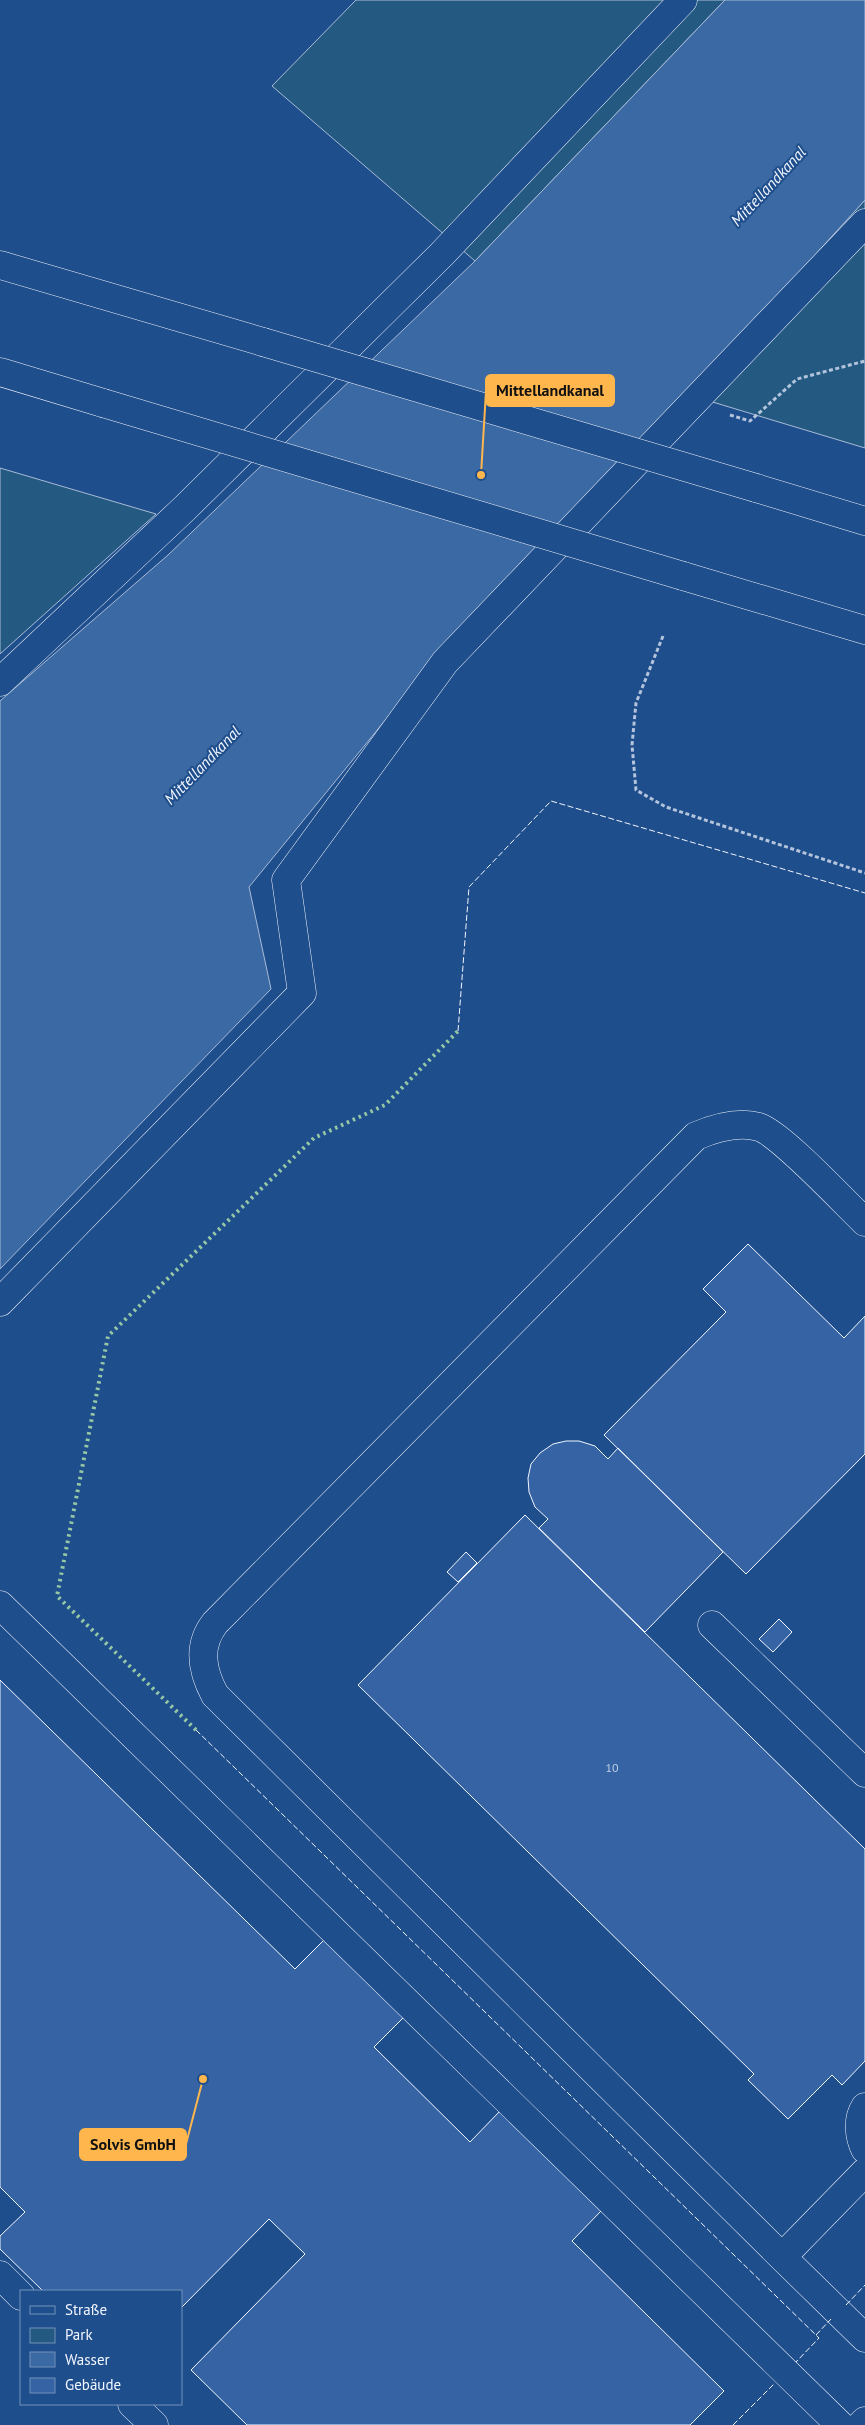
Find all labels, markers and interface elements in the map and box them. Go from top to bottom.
water label: Mittellandkanal [726,142,810,230]
callout: Mittellandkanal [486,375,614,406]
text: Mittellandkanal [496,380,604,400]
water label: Mittellandkanal [160,721,245,808]
house number: 10 [605,1760,619,1775]
callout: Solvis GmbH [80,2129,186,2160]
text: Solvis GmbH [90,2134,176,2154]
legend [20,2290,182,2405]
text: Straße [65,2300,107,2319]
text: Park [65,2325,93,2344]
text: Wasser [65,2350,110,2369]
text: Gebäude [65,2375,121,2394]

